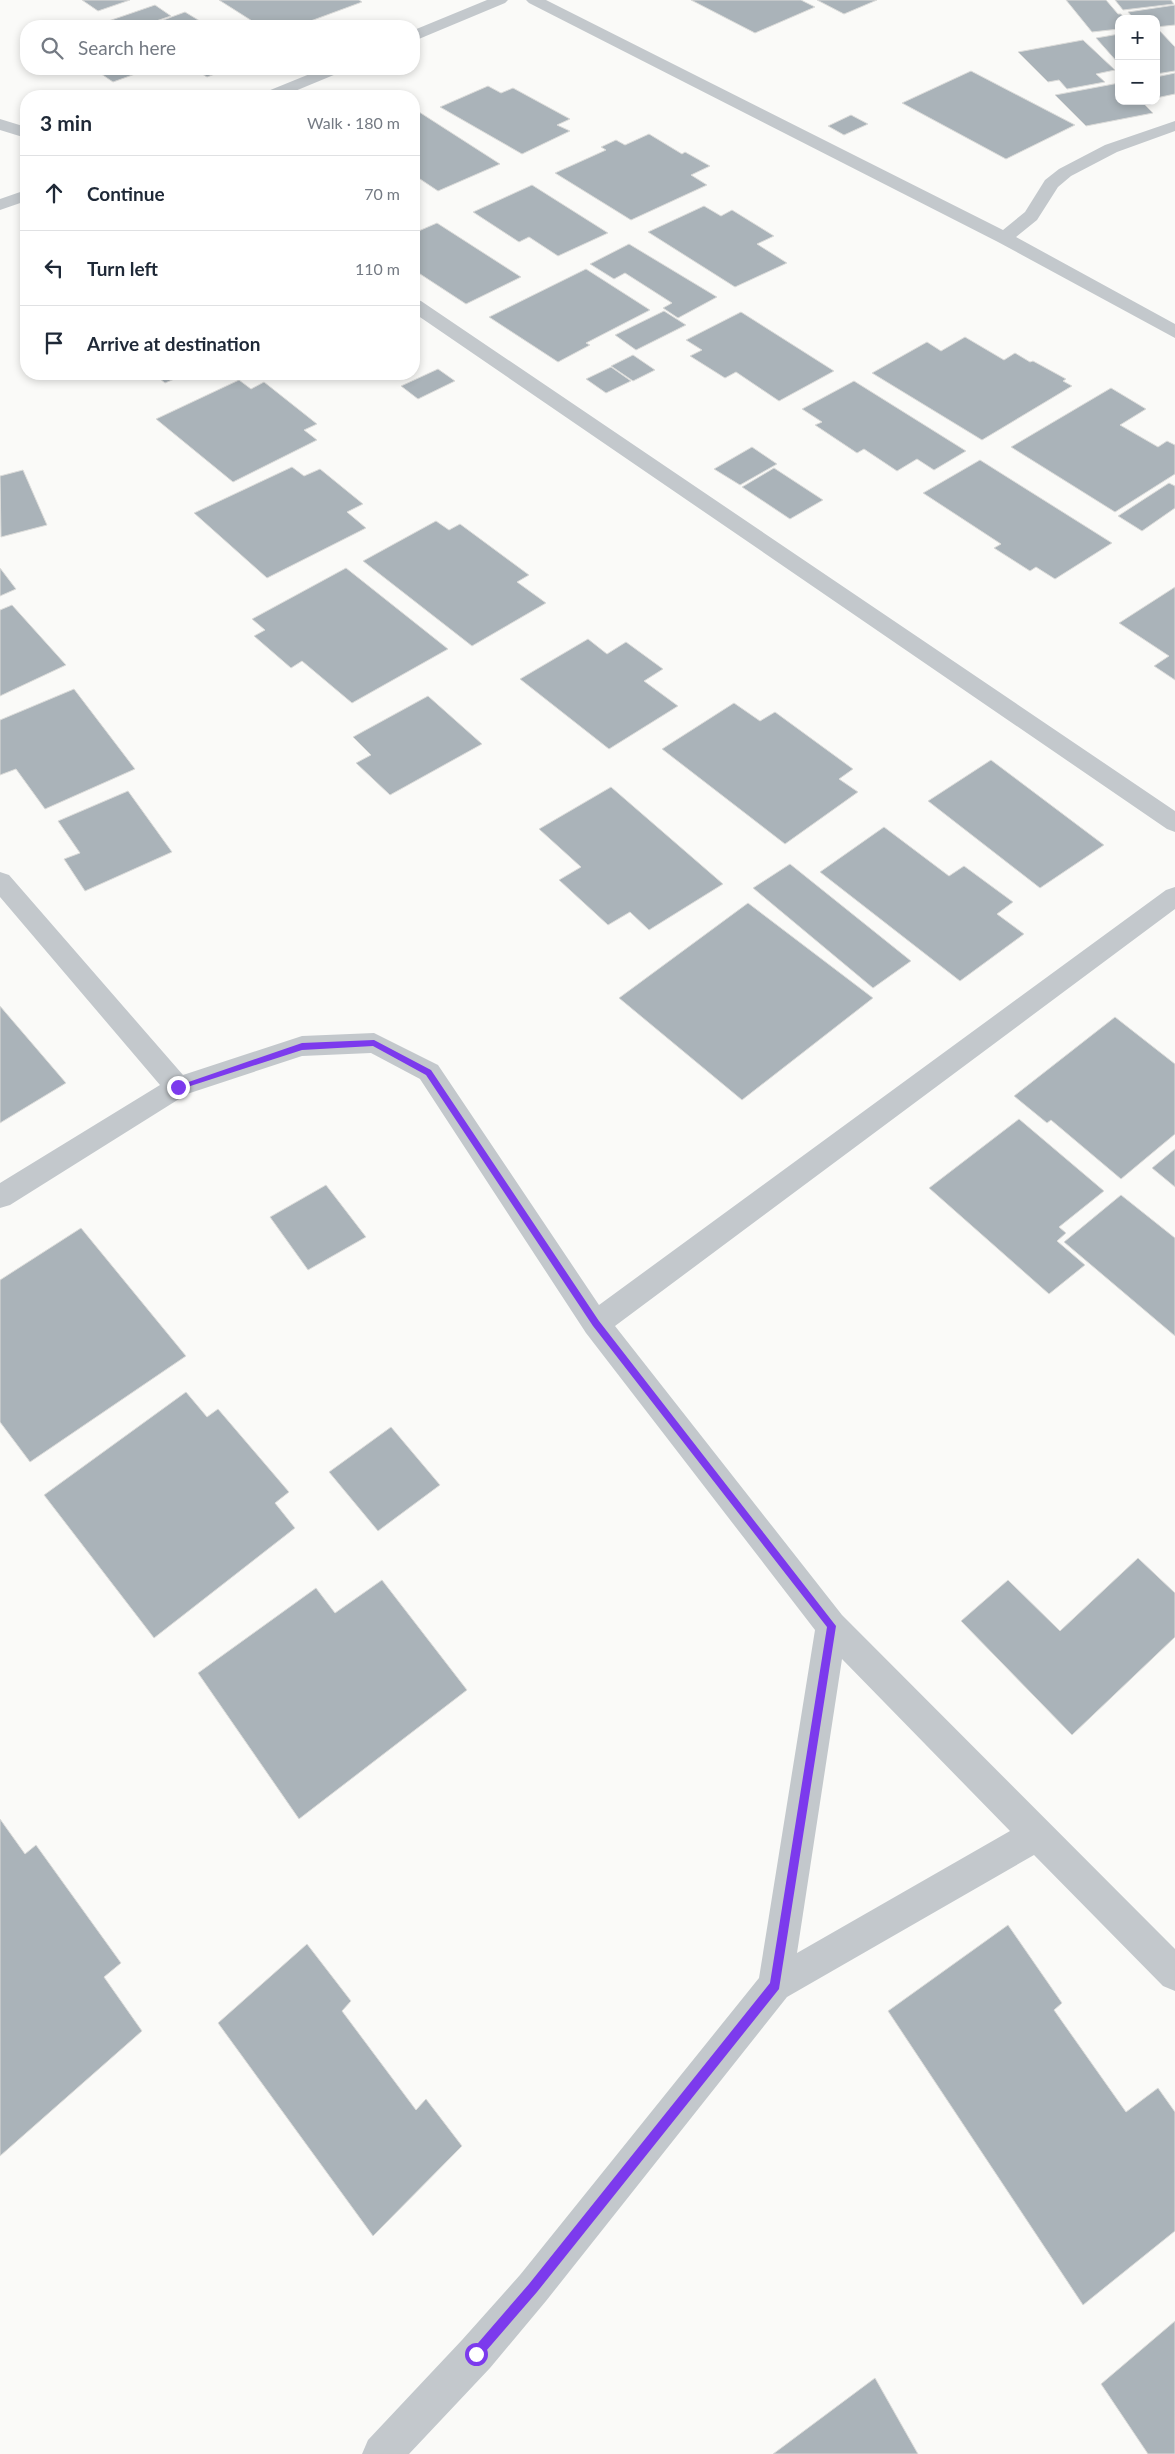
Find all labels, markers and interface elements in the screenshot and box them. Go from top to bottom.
map controls [1115,15,1160,105]
button: + [1115,15,1160,60]
search box [20,20,420,75]
icon: search [38,34,66,62]
text: Search here [78,36,176,59]
button: − [1115,60,1160,105]
text: 3 min [40,110,92,135]
text: Walk · 180 m [307,113,400,132]
icon: ahead [40,179,68,207]
text: Continue [87,182,165,205]
text: 70 m [364,184,400,203]
icon: left [40,254,68,282]
text: Turn left [87,257,158,280]
text: 110 m [355,259,400,278]
icon: arrive [40,329,68,357]
text: Arrive at destination [87,332,260,355]
route end [167,1076,190,1099]
route start [465,2343,488,2366]

